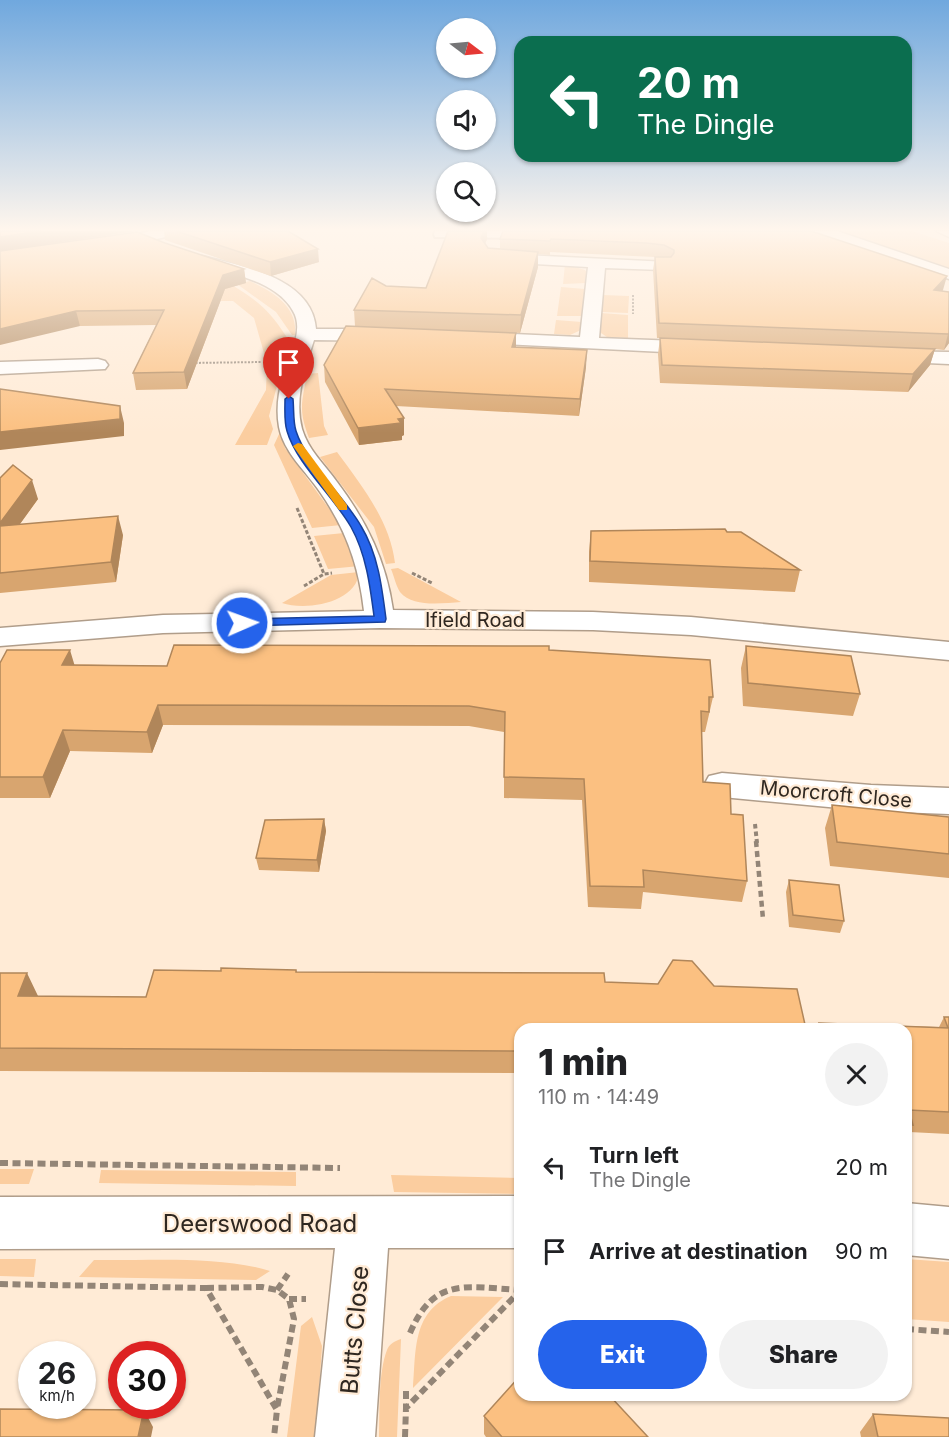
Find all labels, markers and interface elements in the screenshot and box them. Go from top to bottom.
north arrow [436,18,496,78]
map controls [436,18,496,222]
text: 20 m [637,57,740,108]
icon: left [538,60,616,138]
button: sound [436,90,496,150]
text: The Dingle [637,108,775,141]
button: search [436,162,496,222]
pin [263,337,314,399]
icon: arrive [272,346,305,379]
position arrow [210,591,274,655]
street label: Ifield Road [425,608,525,632]
street label: Moorcroft Close [759,775,913,813]
text: 1 min [538,1040,628,1084]
button: close [825,1043,888,1106]
text: 110 m · 14:49 [538,1085,659,1109]
text: Turn left [589,1142,679,1168]
icon: left [538,1151,571,1184]
text: 20 m [835,1154,888,1180]
text: The Dingle [589,1168,691,1192]
street label: Deerswood Road [163,1209,357,1238]
icon: arrive [538,1235,571,1268]
text: Arrive at destination [589,1238,808,1264]
text: 90 m [835,1238,888,1264]
street label: Butts Close [334,1265,375,1395]
button: Exit [538,1320,707,1389]
button: Share [719,1320,888,1389]
speed limit sign: 30 [108,1341,186,1419]
text: 26 [38,1355,76,1391]
text: km/h [39,1386,75,1405]

